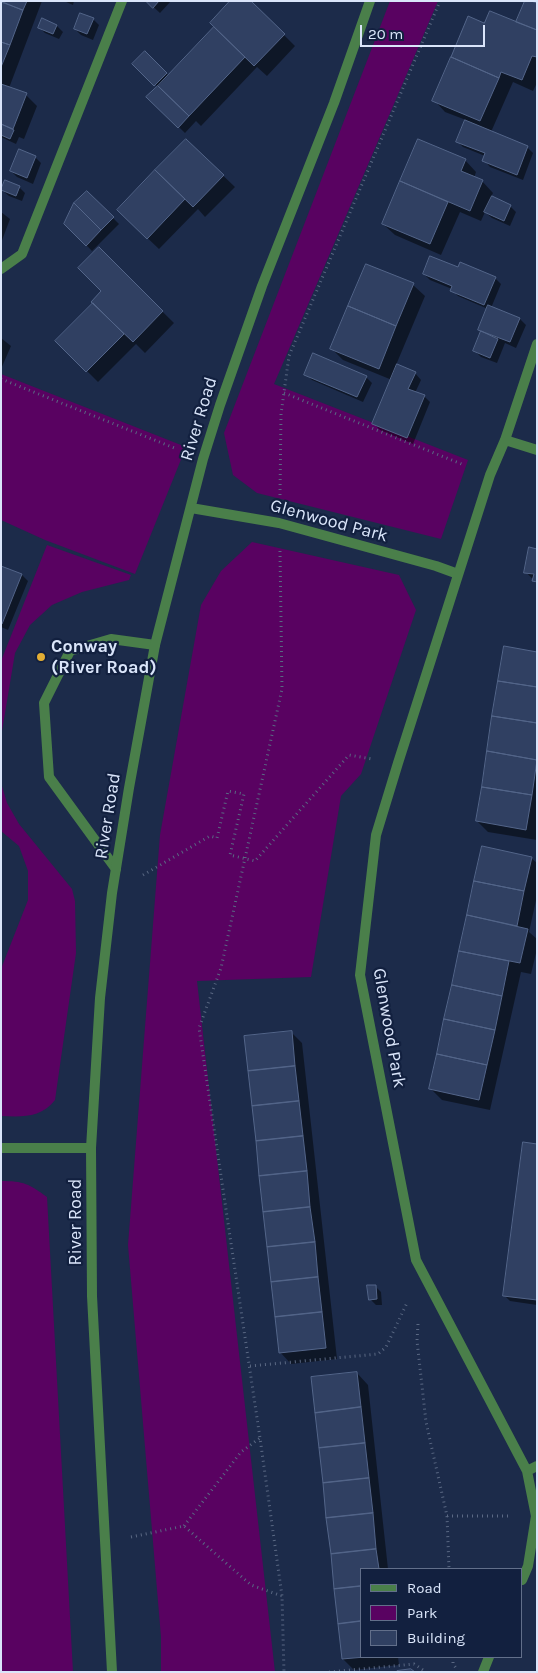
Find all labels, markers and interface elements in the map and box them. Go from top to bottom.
scale bar [363,15,488,47]
text: 20 m [368,25,403,43]
street label: River Road [176,374,222,464]
street label: Glenwood Park [268,495,390,547]
place label: Conway (River Road) [51,636,157,679]
marker: Conway (River Road) [35,651,47,663]
street label: River Road [91,771,125,861]
street label: Glenwood Park [368,967,410,1089]
street label: River Road [65,1179,87,1265]
legend [360,1568,523,1658]
text: Road [407,1579,442,1597]
text: Park [407,1604,437,1622]
text: Building [407,1629,465,1647]

